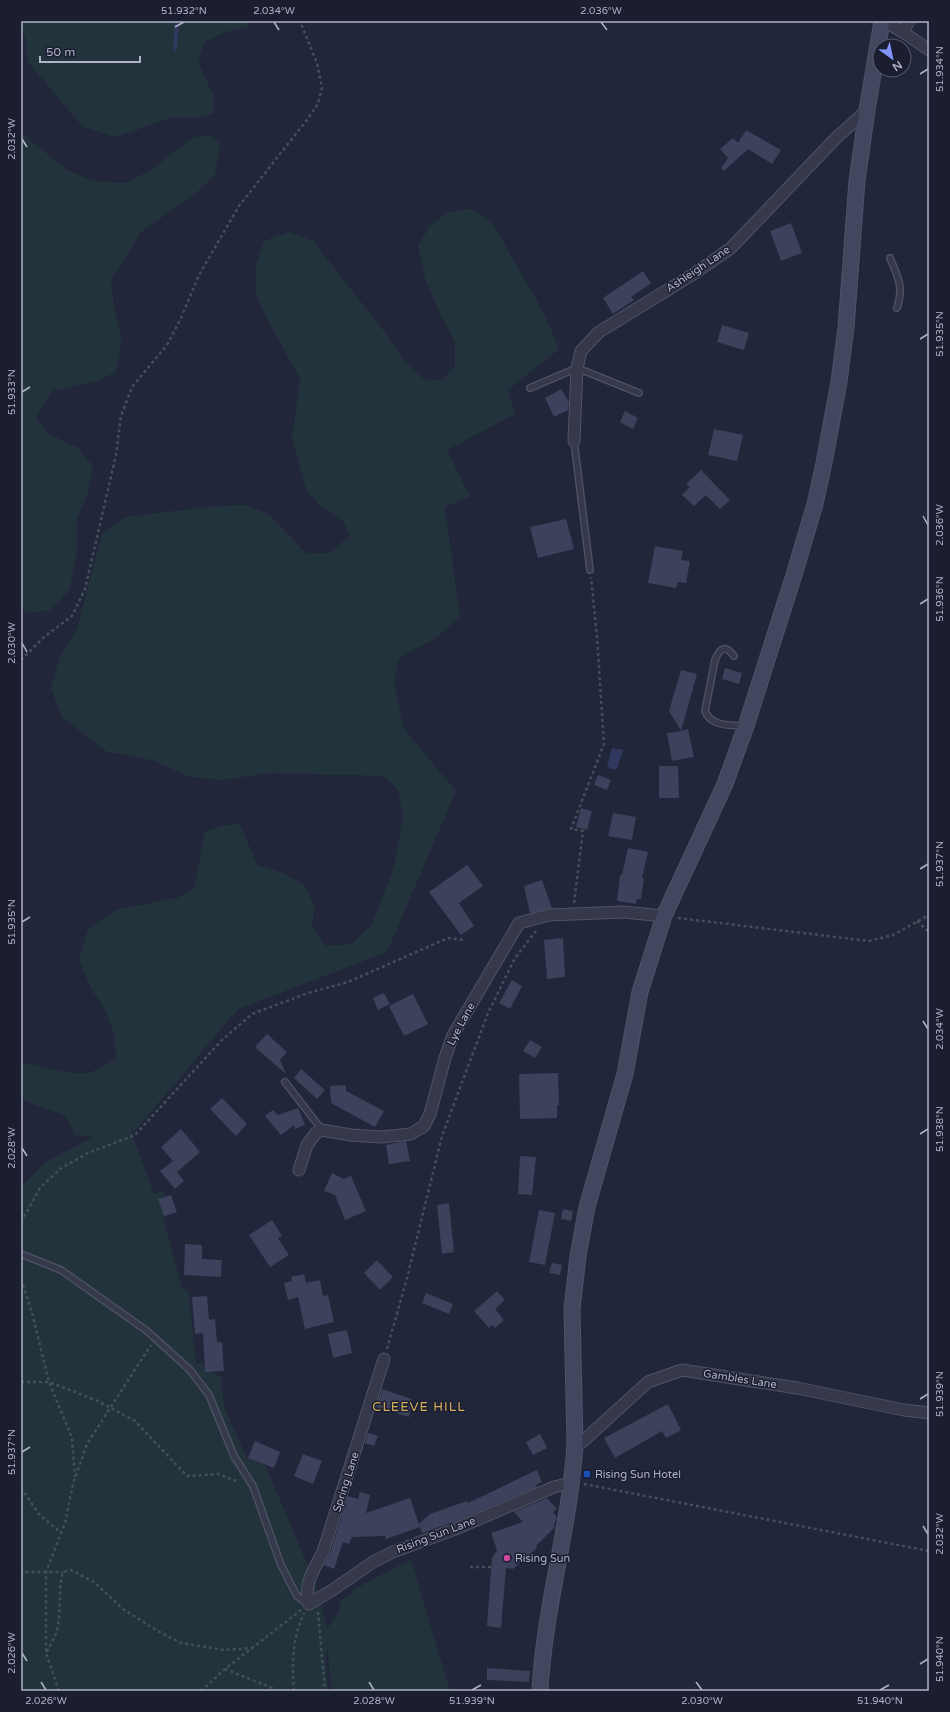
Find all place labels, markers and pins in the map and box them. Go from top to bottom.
place label: Rising Sun Hotel [595,1468,681,1481]
marker: Rising Sun Hotel [582,1469,592,1479]
place label: Rising Sun [515,1552,570,1565]
marker: Rising Sun [502,1553,512,1563]

